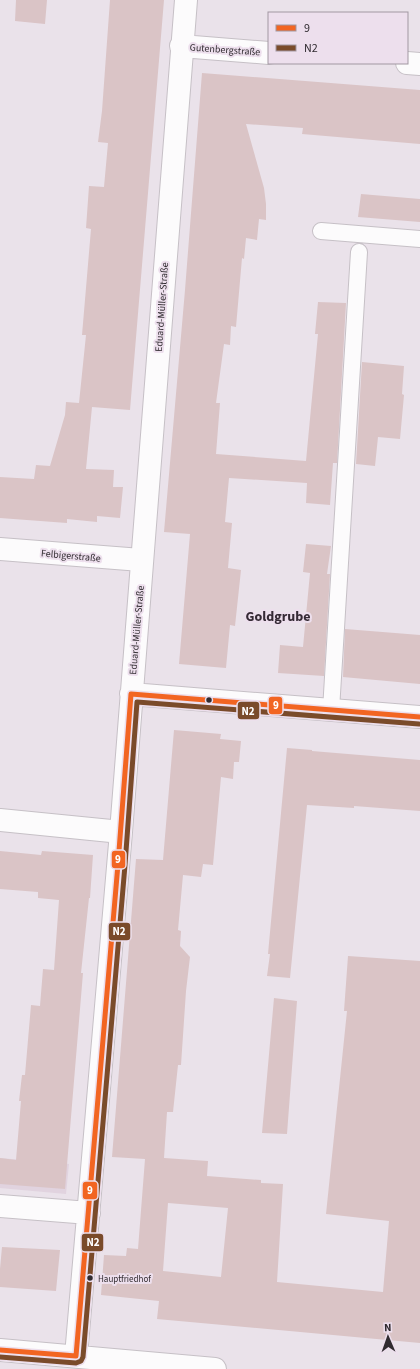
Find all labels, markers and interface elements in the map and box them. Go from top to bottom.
legend [268,12,408,64]
text: 9 [304,20,310,37]
text: N2 [304,40,318,57]
street label: Gutenbergstraße [189,41,261,59]
street label: Eduard-Müller-Straße [152,262,172,352]
street label: Felbigerstraße [40,546,101,566]
street label: Eduard-Müller-Straße [126,585,148,675]
district label: Goldgrube [245,607,311,627]
unlabelled marker [204,695,214,705]
line badge: 9 [268,696,283,715]
text: 9 [273,698,279,713]
line badge: N2 [237,701,260,720]
text: N2 [241,704,255,719]
line badge: 9 [111,850,126,869]
text: 9 [115,852,121,867]
line badge: N2 [108,922,131,941]
text: N2 [112,924,126,939]
line badge: 9 [82,1181,98,1200]
text: 9 [87,1183,93,1198]
line badge: N2 [81,1233,104,1252]
text: N2 [86,1235,100,1250]
marker: Hauptfriedhof [85,1273,95,1283]
place label: Hauptfriedhof [98,1273,151,1286]
north arrow [368,1317,408,1357]
text: N [384,1320,392,1335]

